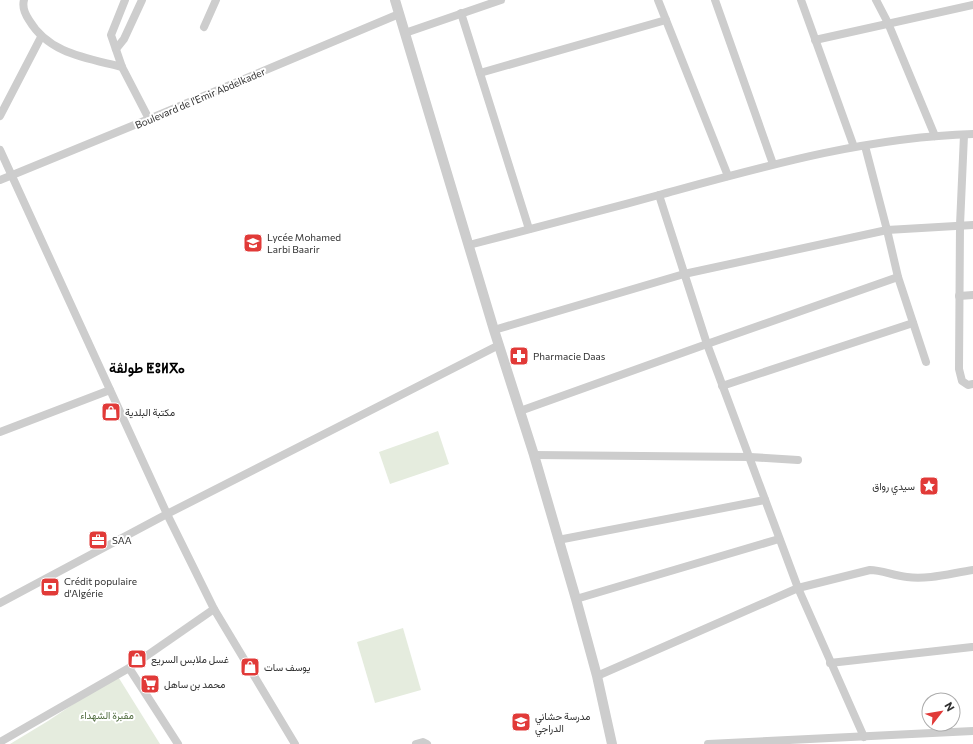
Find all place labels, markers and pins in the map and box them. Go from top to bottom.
place label: Lycée Mohamed Larbi Baarir [267,231,341,255]
school or university icon: Lycée Mohamed Larbi Baarir [242,232,264,254]
pharmacy icon: Pharmacie Daas [508,345,530,367]
place label: Pharmacie Daas [533,350,606,362]
shop icon: مكتبة البلدية [100,401,122,423]
place label: مكتبة البلدية [125,406,175,419]
place icon: سيدي رواق [918,475,940,497]
place label: سيدي رواق [872,480,915,495]
office icon: SAA [87,529,109,551]
place label: SAA [112,534,132,546]
place label: Crédit populaire d'Algérie [64,575,137,599]
bank icon: Crédit populaire d'Algérie [39,576,61,598]
shop icon: غسل ملابس السريع [126,648,148,670]
place label: غسل ملابس السريع [151,653,229,666]
shop icon: يوسف سات [239,656,261,678]
place label: يوسف سات [264,661,311,674]
supermarket icon: محمد بن ساهل [139,673,161,695]
place label: محمد بن ساهل [164,678,225,691]
place label: مدرسة حشاني الدراجي [535,710,590,737]
school or university icon: مدرسة حشاني الدراجي [510,711,532,733]

